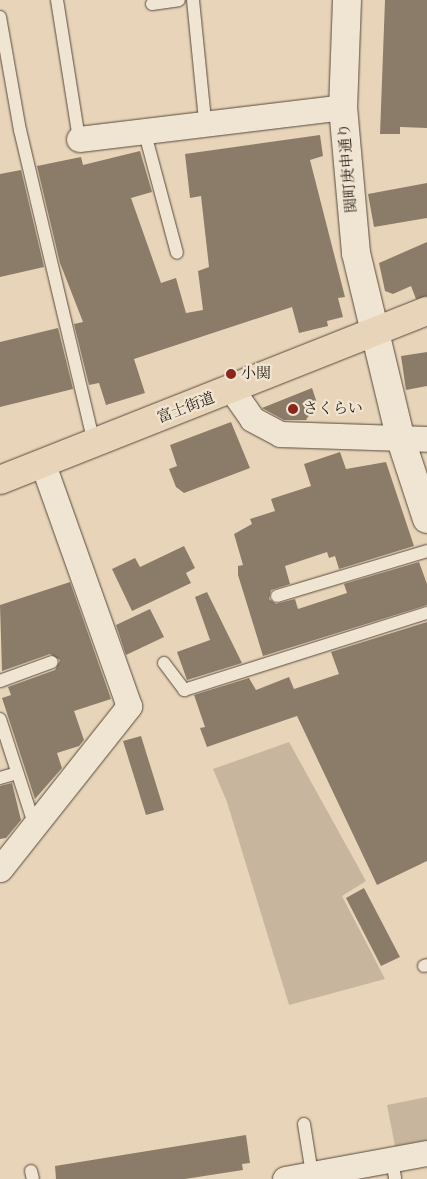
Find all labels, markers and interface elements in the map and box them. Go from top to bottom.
street label: 関町庚申通り [335,122,361,214]
place label: 小関 [241,365,271,383]
marker: 小関 [225,368,237,380]
street label: 富士街道 [155,389,217,427]
place label: さくらい [303,400,363,418]
marker: さくらい [287,403,299,415]

